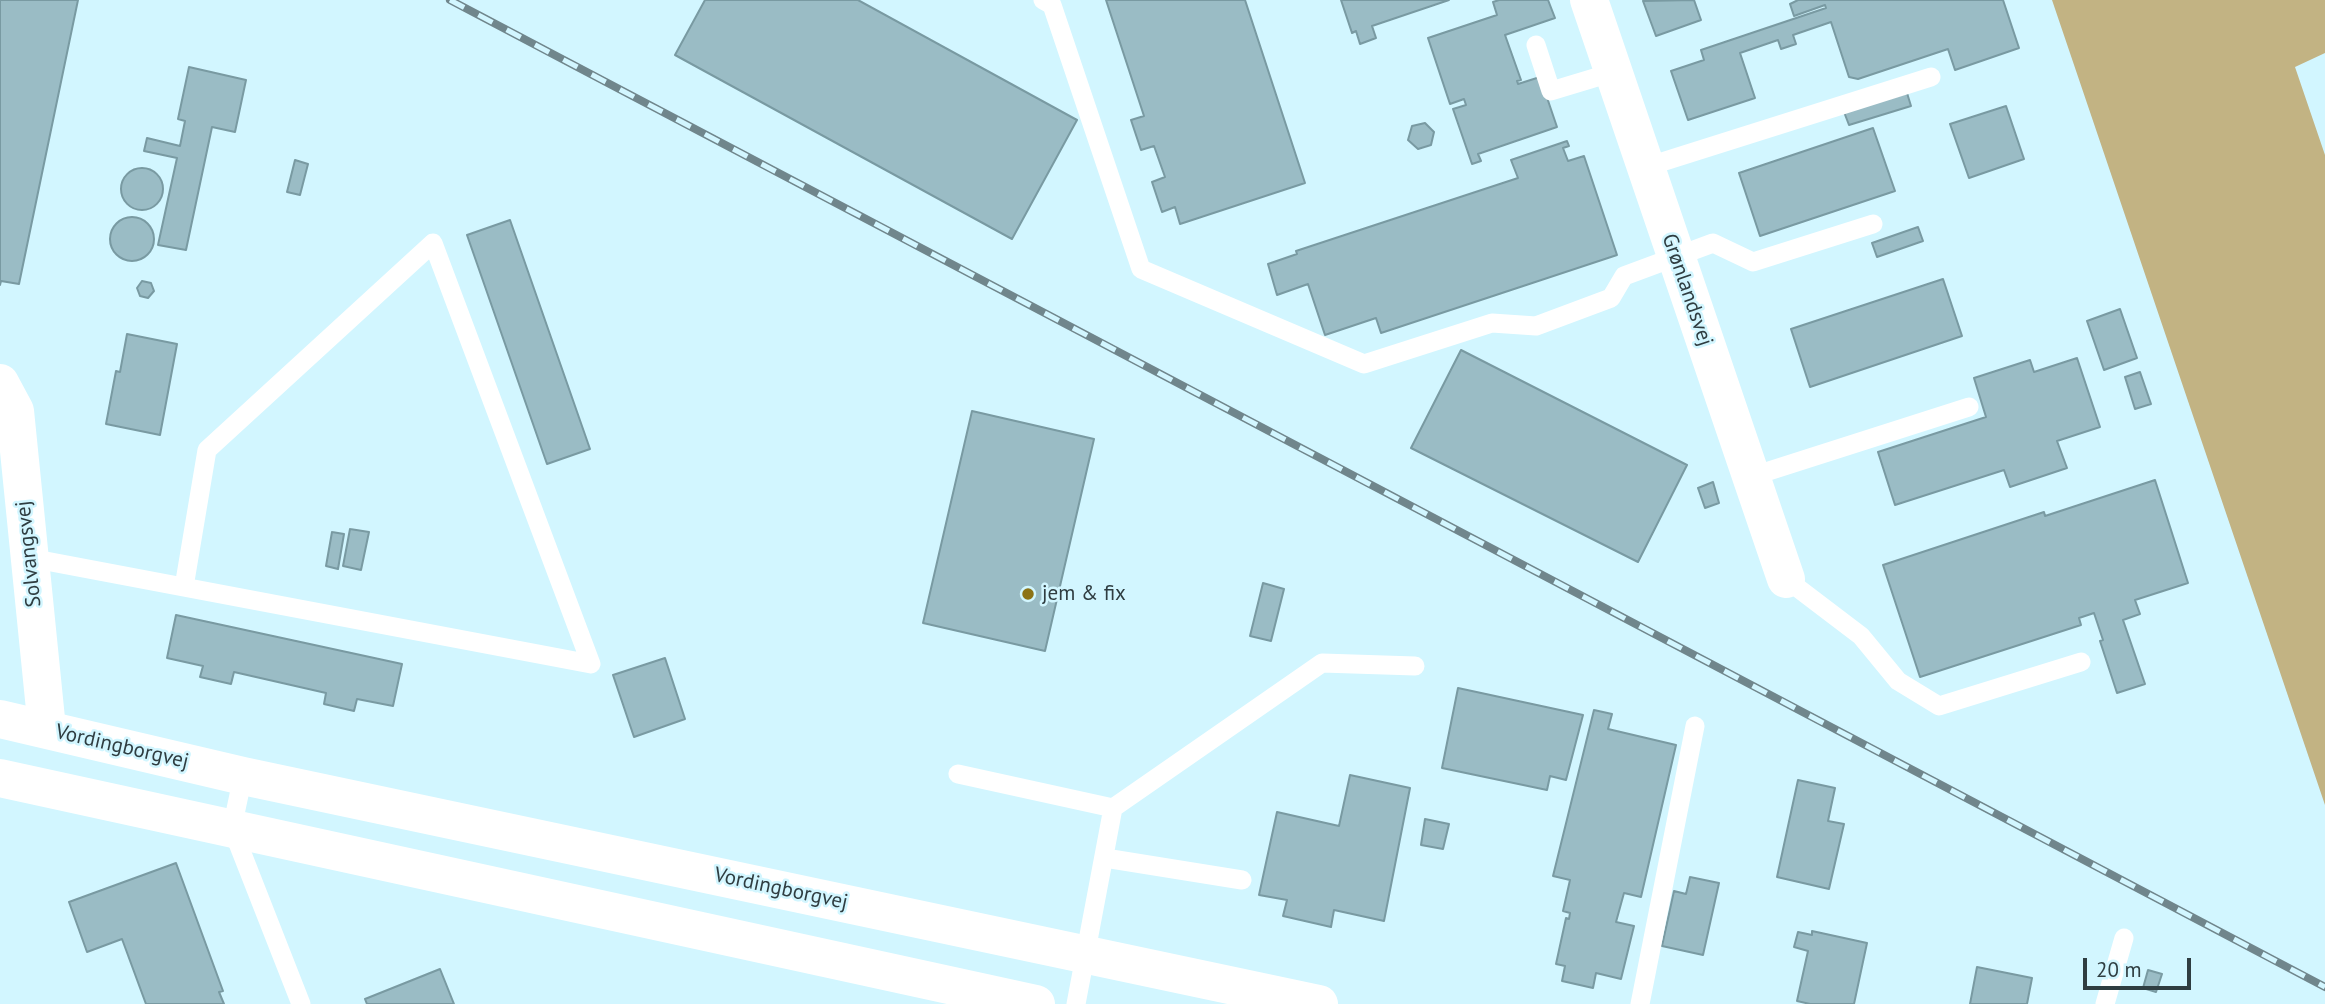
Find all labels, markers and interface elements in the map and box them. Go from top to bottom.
street label: Grønlandsvej [1656,231,1718,349]
street label: Solvangsvej [11,500,47,608]
place label: jem & fix [1042,581,1126,607]
marker: jem & fix [1020,586,1036,602]
street label: Vordingborgvej [53,719,191,775]
street label: Vordingborgvej [712,863,850,915]
scale bar [2087,944,2196,988]
text: 20 m [2096,956,2142,983]

